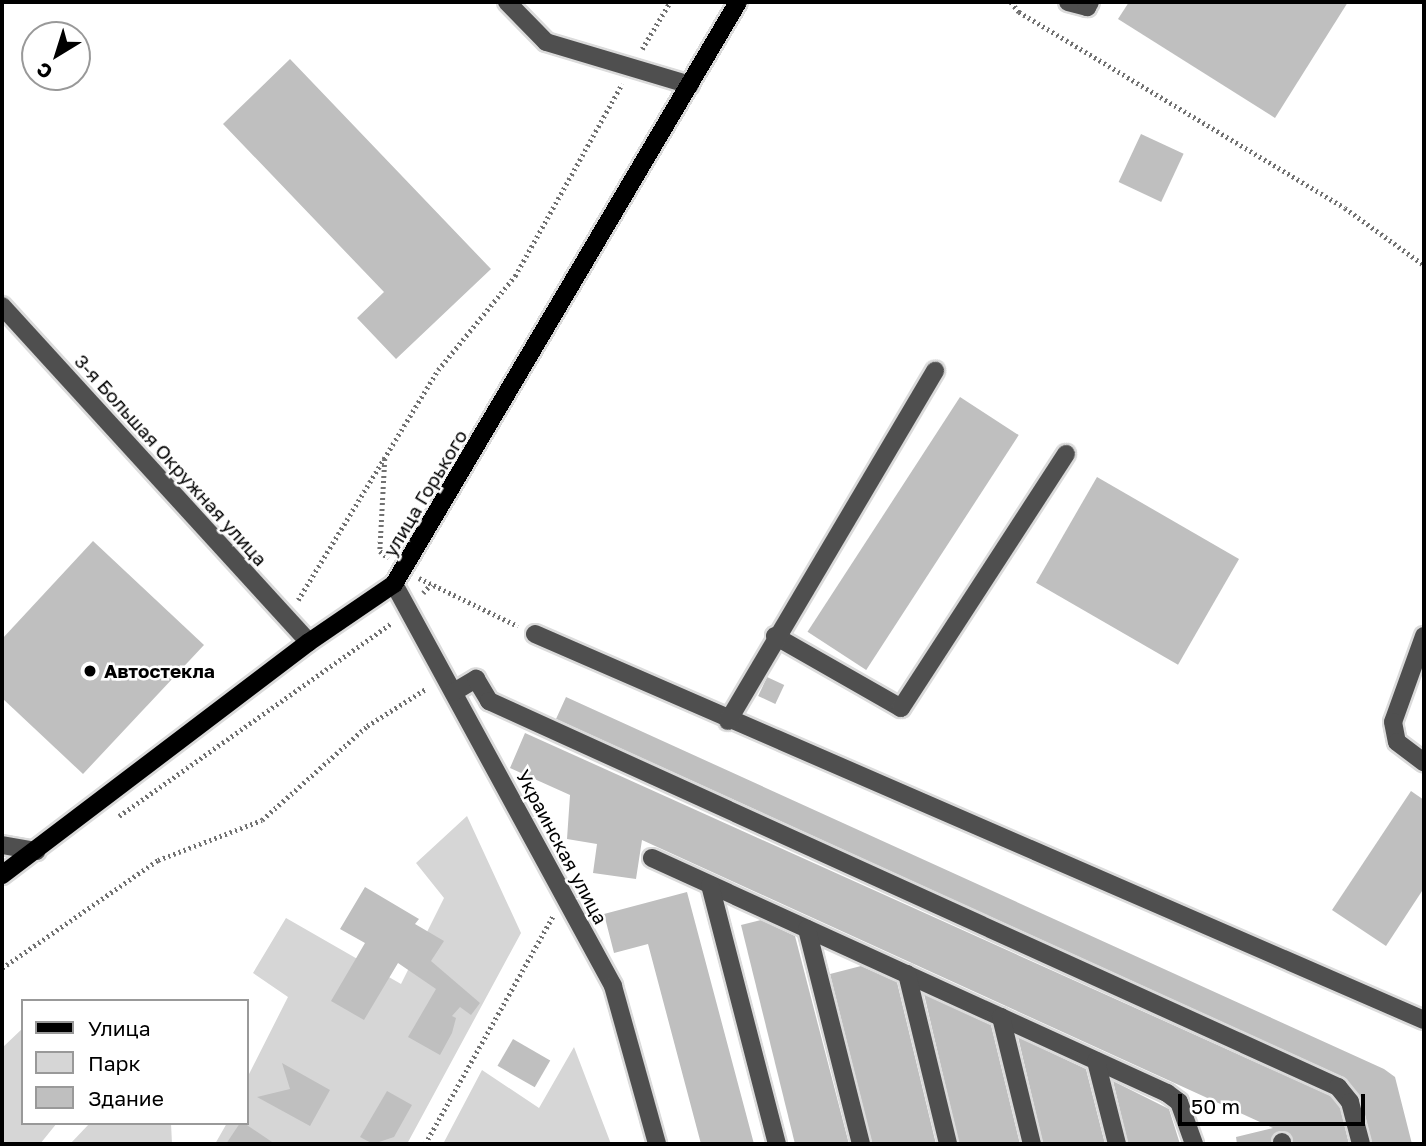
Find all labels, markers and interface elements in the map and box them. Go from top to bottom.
north arrow [21,21,91,91]
text: С [32,58,56,85]
street label: 3-я Большая Окружная улица [70,350,272,570]
street label: улица Горького [378,425,472,561]
place label: Автостекла [104,660,215,682]
marker: Автостекла [82,663,98,679]
street label: Украинская улица [512,766,612,928]
legend [21,999,248,1125]
text: Улица [88,1015,151,1041]
text: Парк [88,1050,141,1076]
scale bar [1181,1080,1368,1124]
text: Здание [88,1085,164,1111]
text: 50 m [1191,1093,1240,1119]

